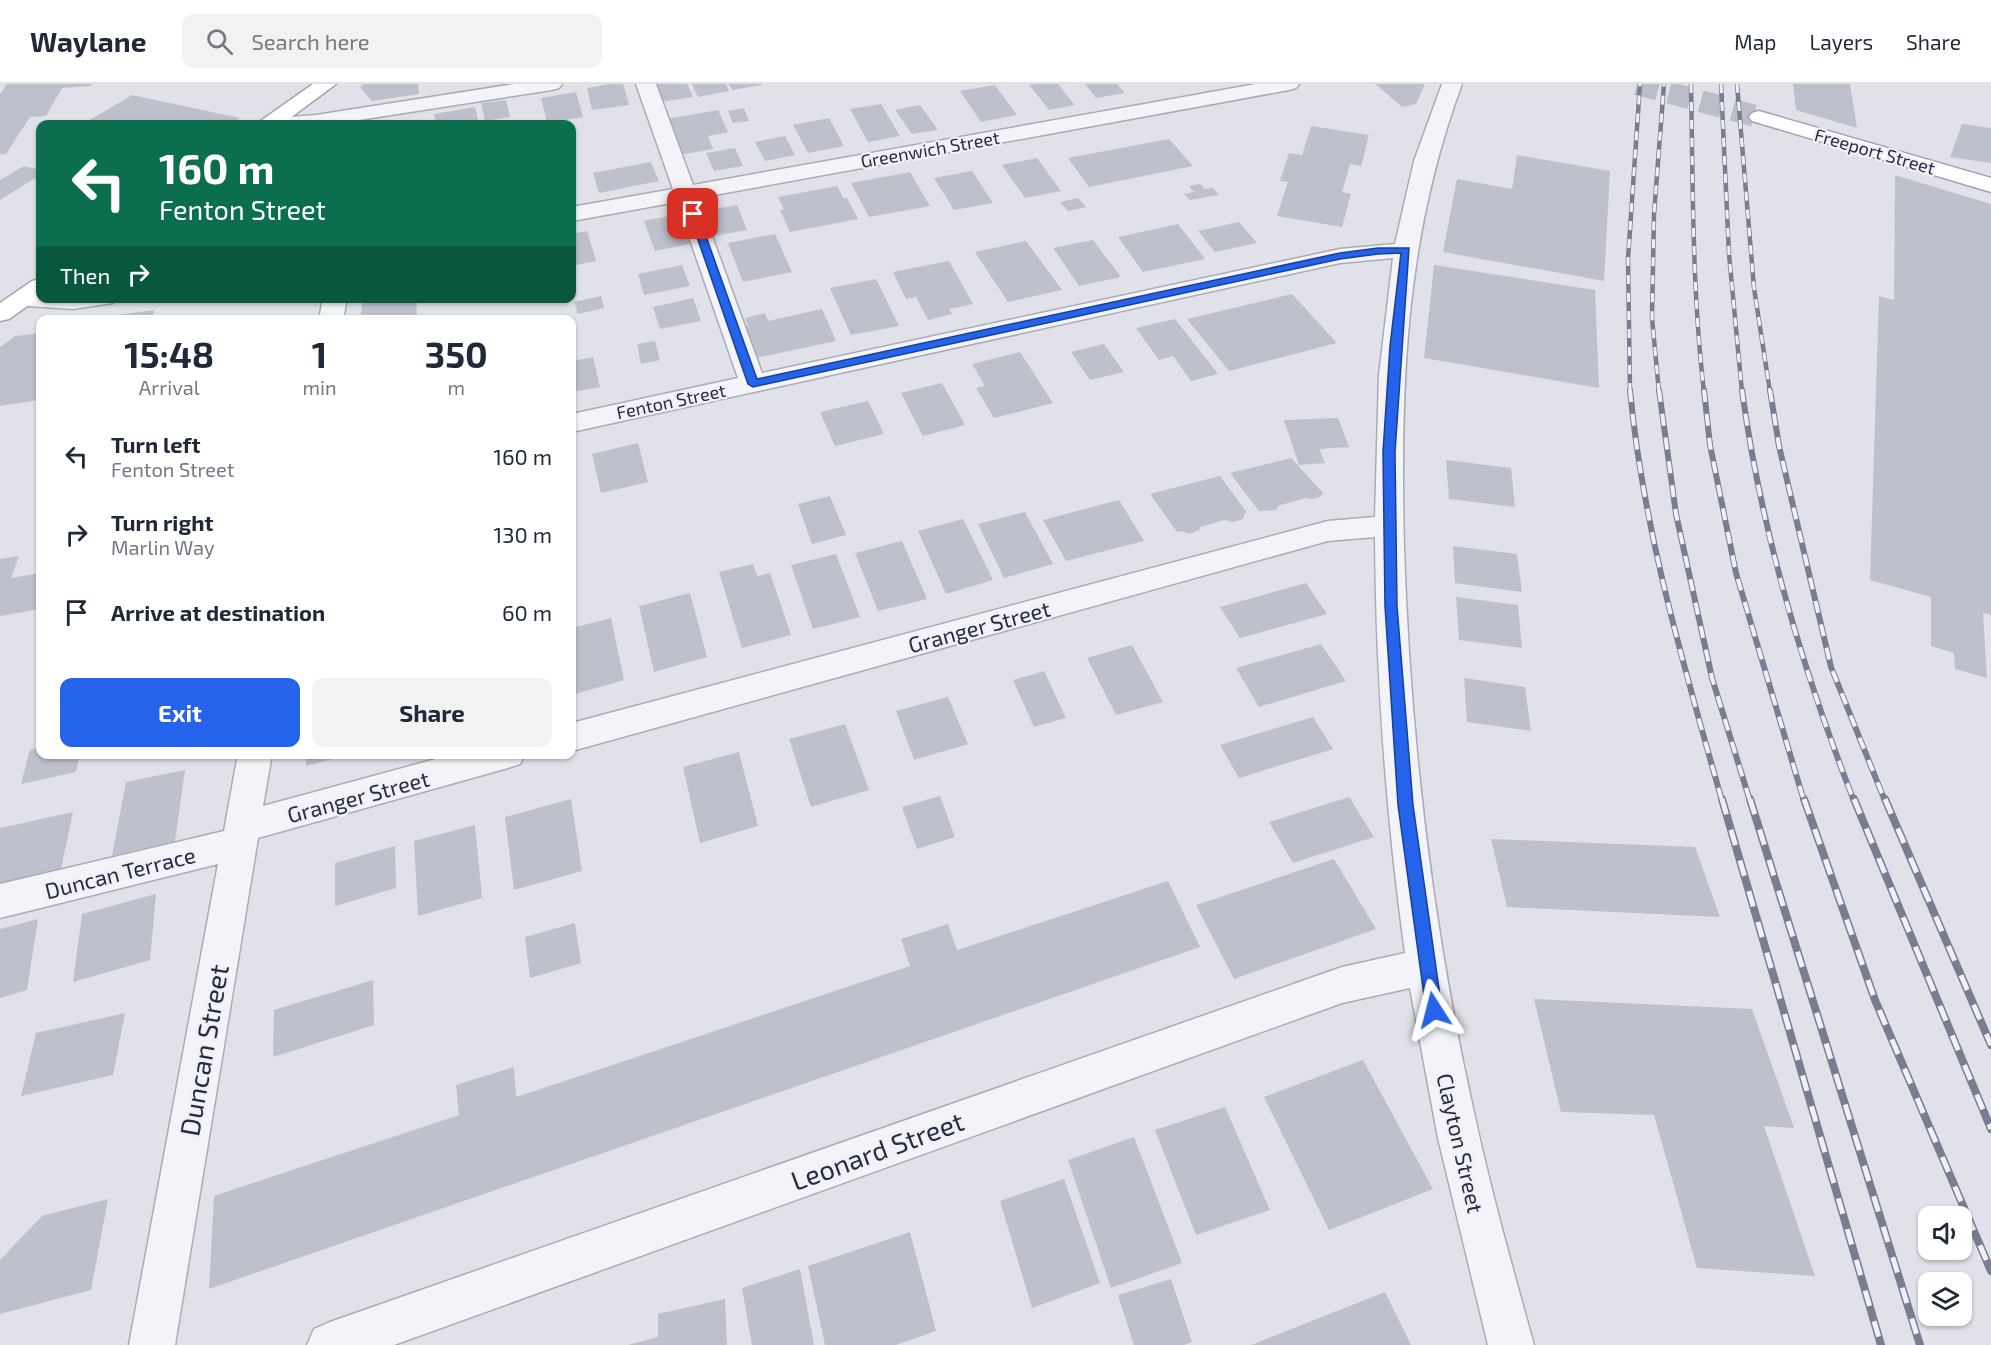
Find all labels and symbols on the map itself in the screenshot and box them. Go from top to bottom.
street label: Freeport Street [1812,123,1938,179]
street label: Greenwich Street [859,126,1001,172]
pin [667,188,718,239]
street label: Fenton Street [614,379,728,423]
street label: Granger Street [905,595,1053,657]
street label: Granger Street [284,765,432,827]
street label: Duncan Terrace [42,841,198,903]
street label: Duncan Street [172,962,234,1138]
position arrow [1402,978,1466,1042]
street label: Clayton Street [1432,1071,1490,1215]
street label: Leonard Street [786,1104,968,1196]

